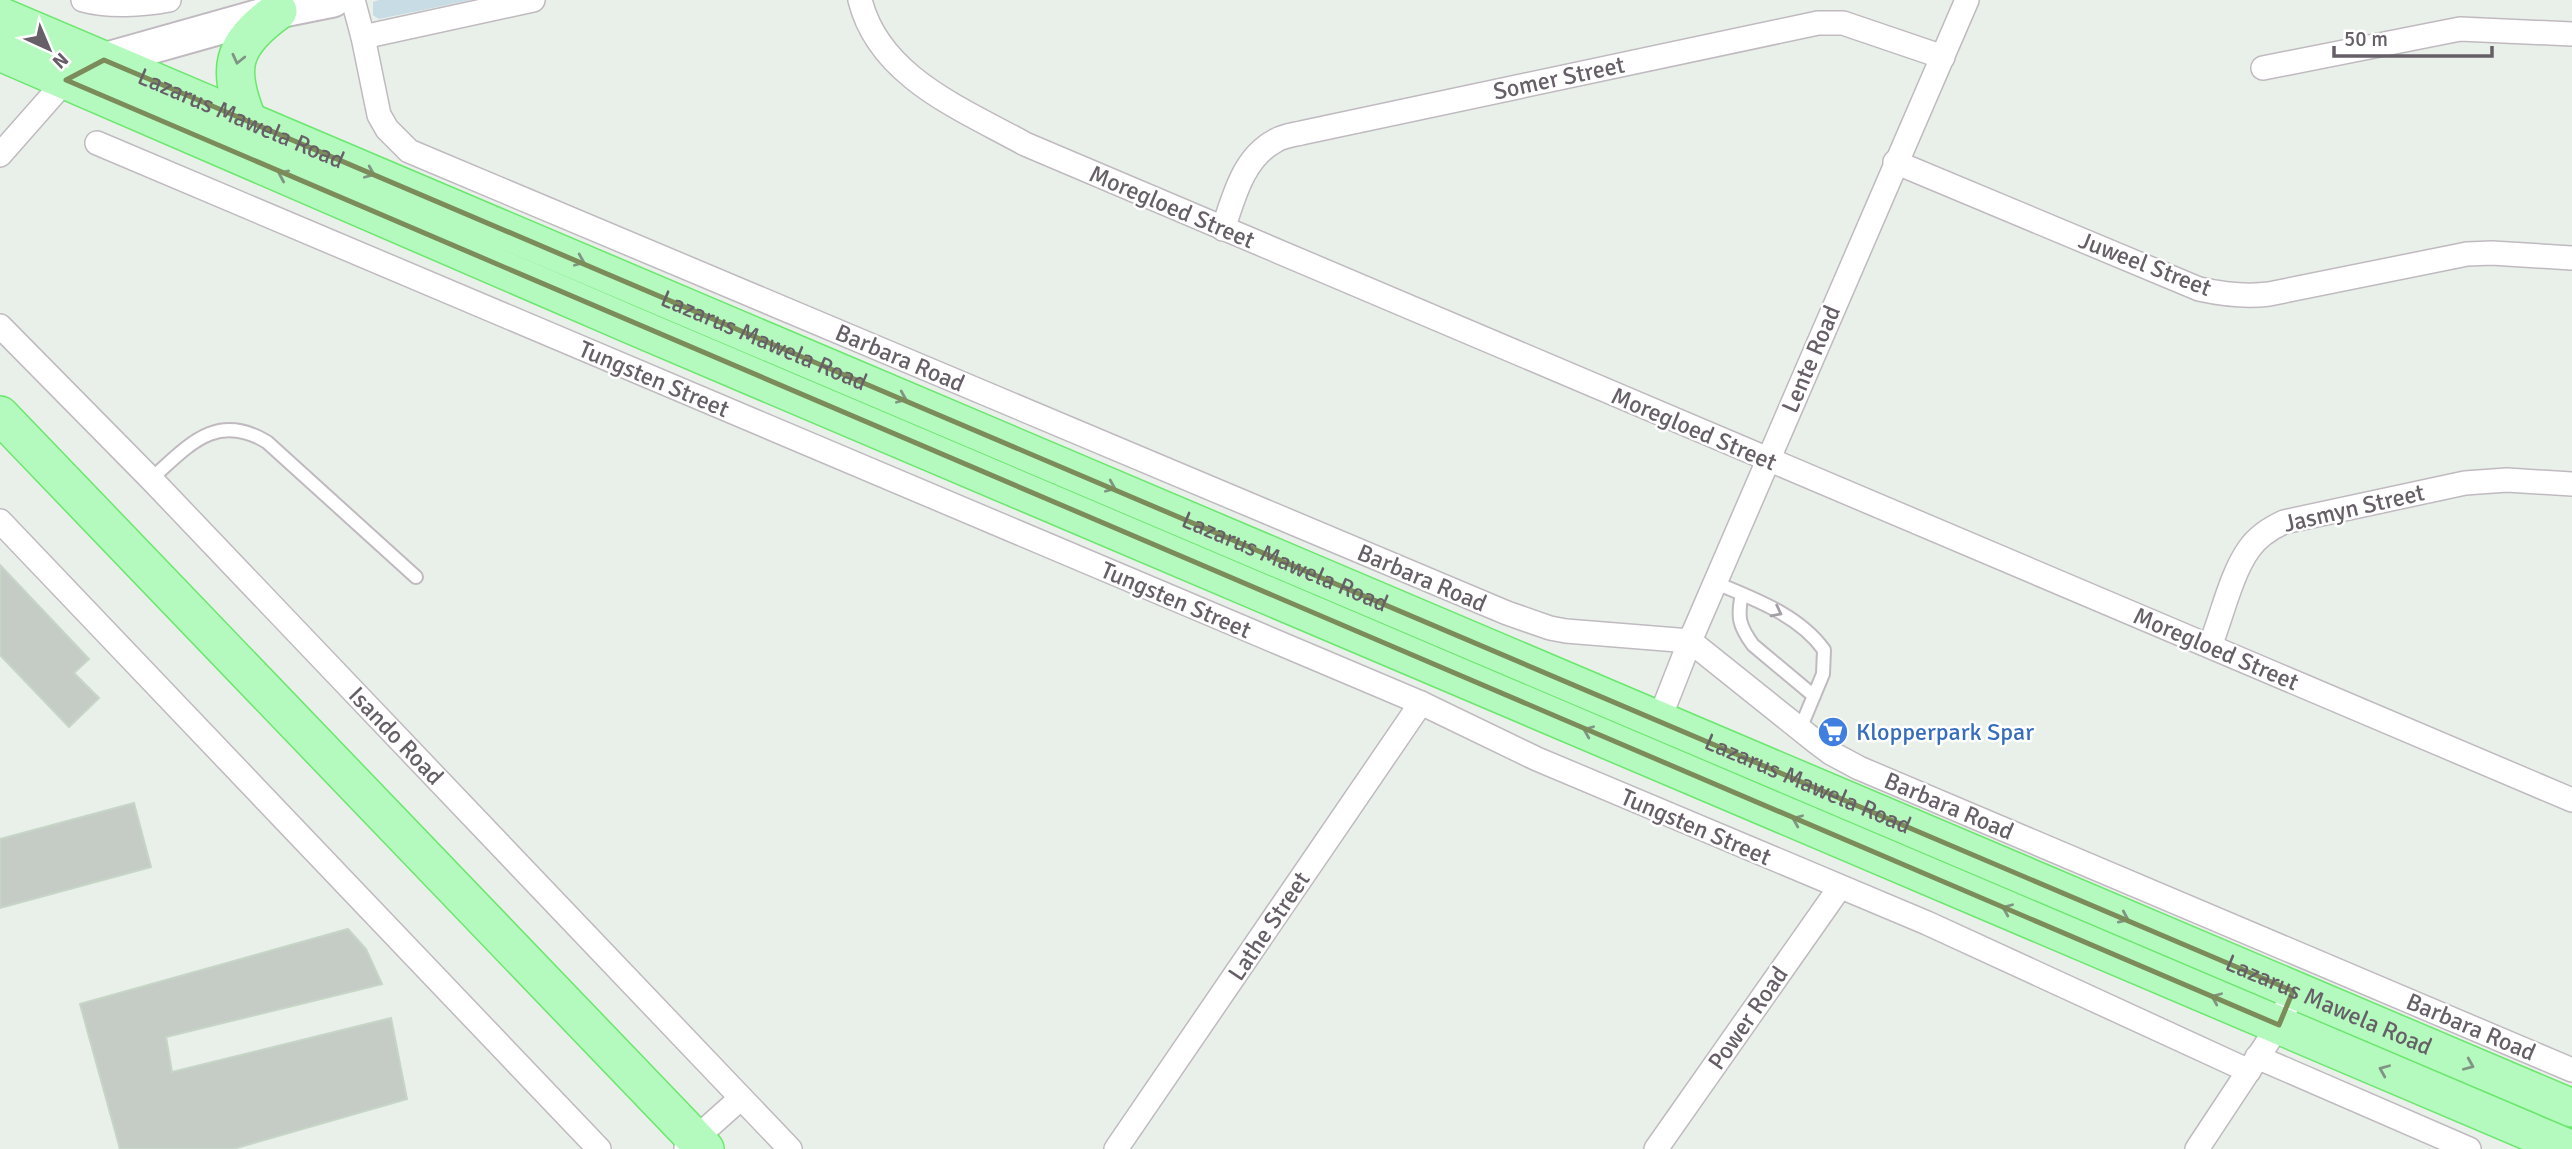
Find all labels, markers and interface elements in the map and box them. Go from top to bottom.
north arrow [14,14,84,84]
scale bar [2334,14,2492,58]
text: 50 m [2344,26,2388,52]
text: N [47,47,73,74]
street label: Somer Street [1491,49,1627,107]
one-way arrow [232,53,246,65]
street label: Lazarus Mawela Road [133,61,349,175]
street label: Moregloed Street [1085,159,1259,255]
one-way arrow [363,164,375,178]
one-way arrow [278,169,290,183]
street label: Juweel Street [2074,225,2216,303]
one-way arrow [573,253,585,267]
street label: Lazarus Mawela Road [656,283,872,397]
street label: Lente Road [1775,301,1847,417]
street label: Barbara Road [831,317,969,399]
street label: Tungsten Street [574,334,734,424]
street label: Moregloed Street [1607,381,1781,477]
one-way arrow [894,390,907,404]
street label: Jasmyn Street [2281,477,2427,539]
one-way arrow [1104,479,1116,493]
street label: Lazarus Mawela Road [1177,504,1393,619]
street label: Barbara Road [1353,537,1491,619]
street label: Tungsten Street [1096,555,1256,645]
street label: Moregloed Street [2129,601,2303,697]
one-way arrow [1770,603,1782,617]
street label: Isando Road [342,680,450,791]
supermarket icon: Klopperpark Spar [1816,715,1850,749]
place label: Klopperpark Spar [1856,717,2034,747]
one-way arrow [1583,725,1596,739]
street label: Lazarus Mawela Road [1700,726,1916,841]
street label: Barbara Road [1880,765,2018,847]
street label: Tungsten Street [1616,782,1776,872]
one-way arrow [1792,815,1804,829]
street label: Lathe Street [1221,866,1317,986]
one-way arrow [2002,903,2014,917]
one-way arrow [2117,910,2130,924]
street label: Lazarus Mawela Road [2221,948,2437,1062]
street label: Power Road [1701,960,1795,1076]
street label: Barbara Road [2402,986,2540,1068]
one-way arrow [2211,992,2224,1006]
one-way arrow [2462,1057,2474,1071]
one-way arrow [2379,1064,2391,1078]

